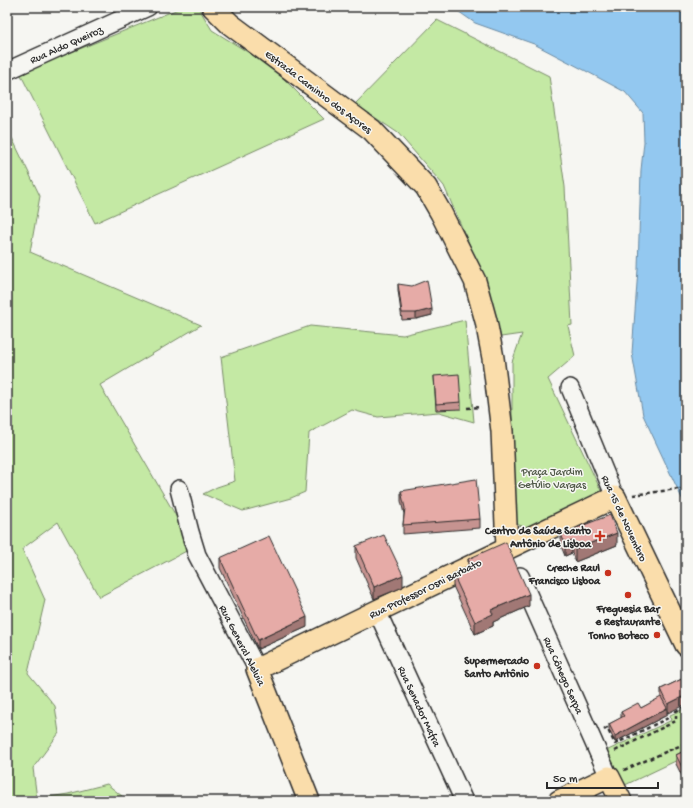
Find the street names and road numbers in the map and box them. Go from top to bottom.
street label: Rua Aldo Queiroz [29,24,106,67]
street label: Estrada Caminho dos Açores [262,48,374,137]
street label: Rua 15 de Novembro [598,474,649,564]
street label: Rua Professor Osni Barbato [367,556,484,622]
street label: Rua General Aleluia [216,604,267,689]
street label: Rua Cônego Serpa [540,635,585,717]
street label: Rua Senador Mafra [394,664,443,750]

